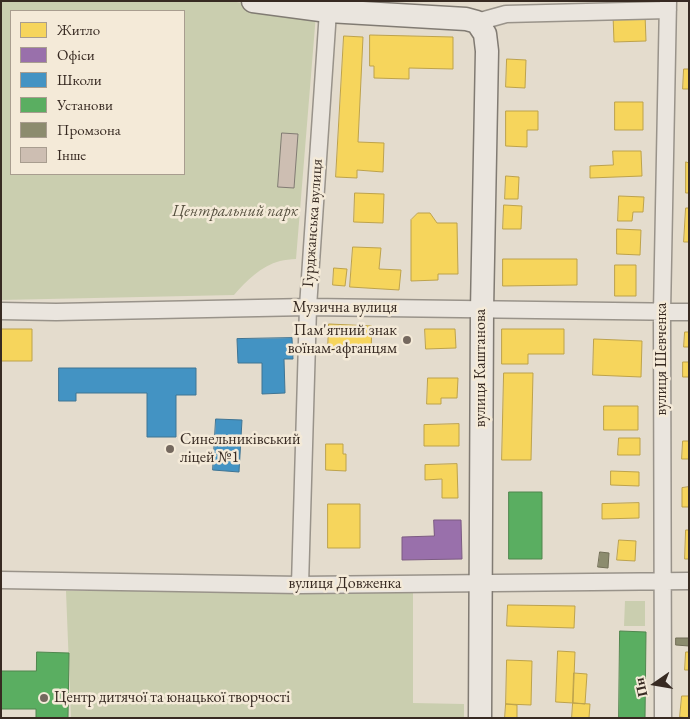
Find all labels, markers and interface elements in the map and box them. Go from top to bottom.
legend [10,10,185,175]
text: Житло [57,20,100,39]
text: Офіси [57,45,95,64]
text: Школи [57,70,102,89]
text: Установи [57,95,113,114]
text: Промзона [57,120,121,139]
text: Інше [57,145,86,164]
street label: Гурджанська вулиця [299,158,327,288]
park label: Центральний парк [172,202,298,222]
street label: Музична вулиця [293,298,397,318]
street label: вулиця Шевченка [652,303,672,415]
street label: вулиця Каштанова [471,309,491,427]
place label: Пам'ятний знак воїнам-афганцям [288,321,397,359]
marker: Пам'ятний знак воїнам-афганцям [401,334,413,346]
place label: Синельниківський ліцей №1 [180,430,300,468]
marker: Синельниківський ліцей №1 [164,443,176,455]
street label: вулиця Довженка [289,574,401,594]
north arrow [630,659,680,709]
text: Пн [629,676,651,699]
place label: Центр дитячої та юнацької творчості [54,688,290,708]
marker: Центр дитячої та юнацької творчості [38,692,50,704]

